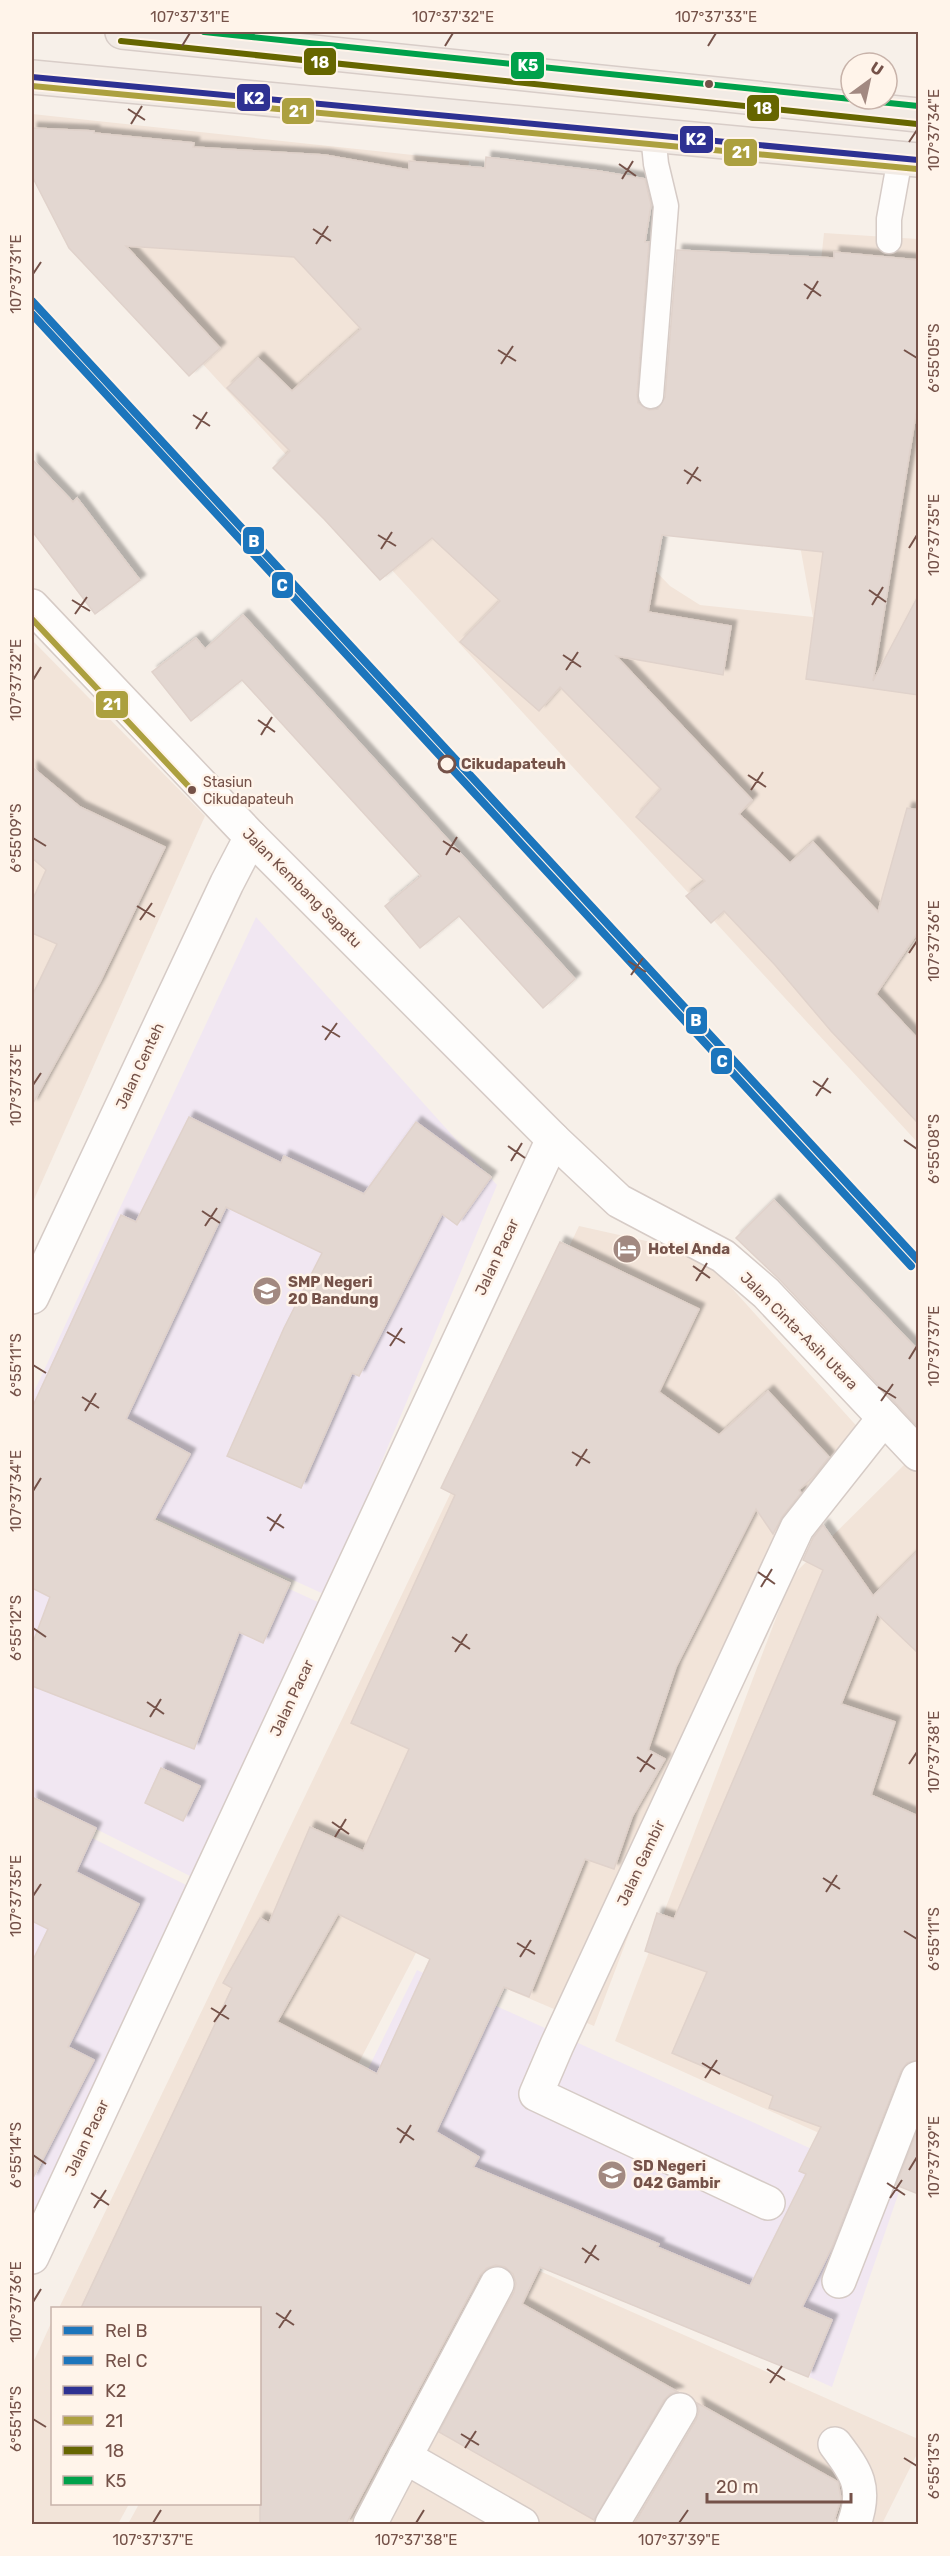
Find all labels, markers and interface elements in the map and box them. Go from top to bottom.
text: 107°37'31"E [150,8,230,26]
text: 107°37'32"E [412,8,494,26]
text: 107°37'33"E [675,8,757,26]
line badge: 18 [303,47,337,76]
line badge: K5 [510,51,545,80]
north arrow [839,51,899,111]
text: 18 [311,53,330,72]
text: K5 [518,56,538,75]
text: U [867,58,887,80]
unlabelled marker [703,78,715,90]
line badge: K2 [236,83,271,112]
text: K2 [243,89,265,108]
text: 107°37'34"E [925,89,943,171]
line badge: 18 [746,94,780,122]
line badge: 21 [281,97,315,125]
text: 18 [754,99,773,118]
text: 21 [289,102,307,121]
line badge: K2 [679,125,714,154]
text: K2 [685,130,707,149]
line badge: 21 [723,138,758,167]
text: 21 [732,143,750,162]
text: 107°37'31"E [7,234,25,314]
text: 6°55'05"S [925,323,943,393]
text: 107°37'35"E [925,494,943,576]
line badge: B [242,526,265,555]
text: B [248,532,260,551]
line badge: C [271,571,294,599]
text: C [276,576,288,595]
text: 107°37'32"E [7,639,25,721]
line badge: 21 [95,690,129,719]
text: 21 [103,695,121,714]
marker: Cikudapateuh [438,755,456,773]
place label: Cikudapateuh [461,755,566,773]
place label: Stasiun Cikudapateuh [203,774,294,808]
marker: Stasiun Cikudapateuh [186,784,198,796]
text: 6°55'09"S [7,803,25,873]
street label: Jalan Kembang Sapatu [239,825,365,951]
text: 107°37'36"E [925,900,943,982]
line badge: B [685,1006,708,1035]
text: B [690,1011,702,1030]
street label: Jalan Centeh [112,1020,168,1112]
text: 107°37'33"E [7,1044,25,1126]
line badge: C [710,1047,733,1075]
text: C [716,1052,728,1071]
text: 6°55'08"S [925,1114,943,1184]
street label: Jalan Pacar [471,1216,523,1298]
hotel icon: Hotel Anda [611,1233,643,1265]
place label: Hotel Anda [648,1240,730,1258]
street label: Jalan Cinta-Asih Utara [737,1269,861,1393]
place label: SMP Negeri 20 Bandung [288,1273,378,1308]
school or university icon: SMP Negeri 20 Bandung [251,1275,283,1307]
text: 107°37'37"E [925,1306,943,1386]
text: 6°55'11"S [7,1333,25,1397]
text: 107°37'34"E [7,1450,25,1532]
text: 6°55'12"S [7,1595,25,1661]
street label: Jalan Pacar [266,1657,318,1739]
text: 107°37'38"E [925,1711,943,1793]
street label: Jalan Gambir [613,1817,669,1909]
text: 107°37'35"E [7,1855,25,1937]
text: 6°55'11"S [925,1907,943,1971]
street label: Jalan Pacar [61,2097,113,2179]
text: 107°37'39"E [925,2116,943,2198]
text: 6°55'14"S [7,2122,25,2188]
place label: SD Negeri 042 Gambir [633,2157,721,2192]
school or university icon: SD Negeri 042 Gambir [596,2159,628,2191]
text: 107°37'36"E [7,2261,25,2343]
legend [51,2307,261,2505]
text: Rel B [105,2320,148,2342]
text: Rel C [105,2350,148,2372]
text: K2 [105,2380,126,2402]
text: 6°55'15"S [7,2386,25,2452]
text: 21 [105,2410,123,2432]
text: 6°55'13"S [925,2433,943,2499]
text: 18 [105,2440,124,2462]
scale bar [707,2466,851,2504]
text: K5 [105,2470,127,2492]
text: 20 m [716,2476,758,2498]
text: 107°37'37"E [113,2531,193,2549]
text: 107°37'38"E [375,2531,457,2549]
text: 107°37'39"E [638,2531,720,2549]

